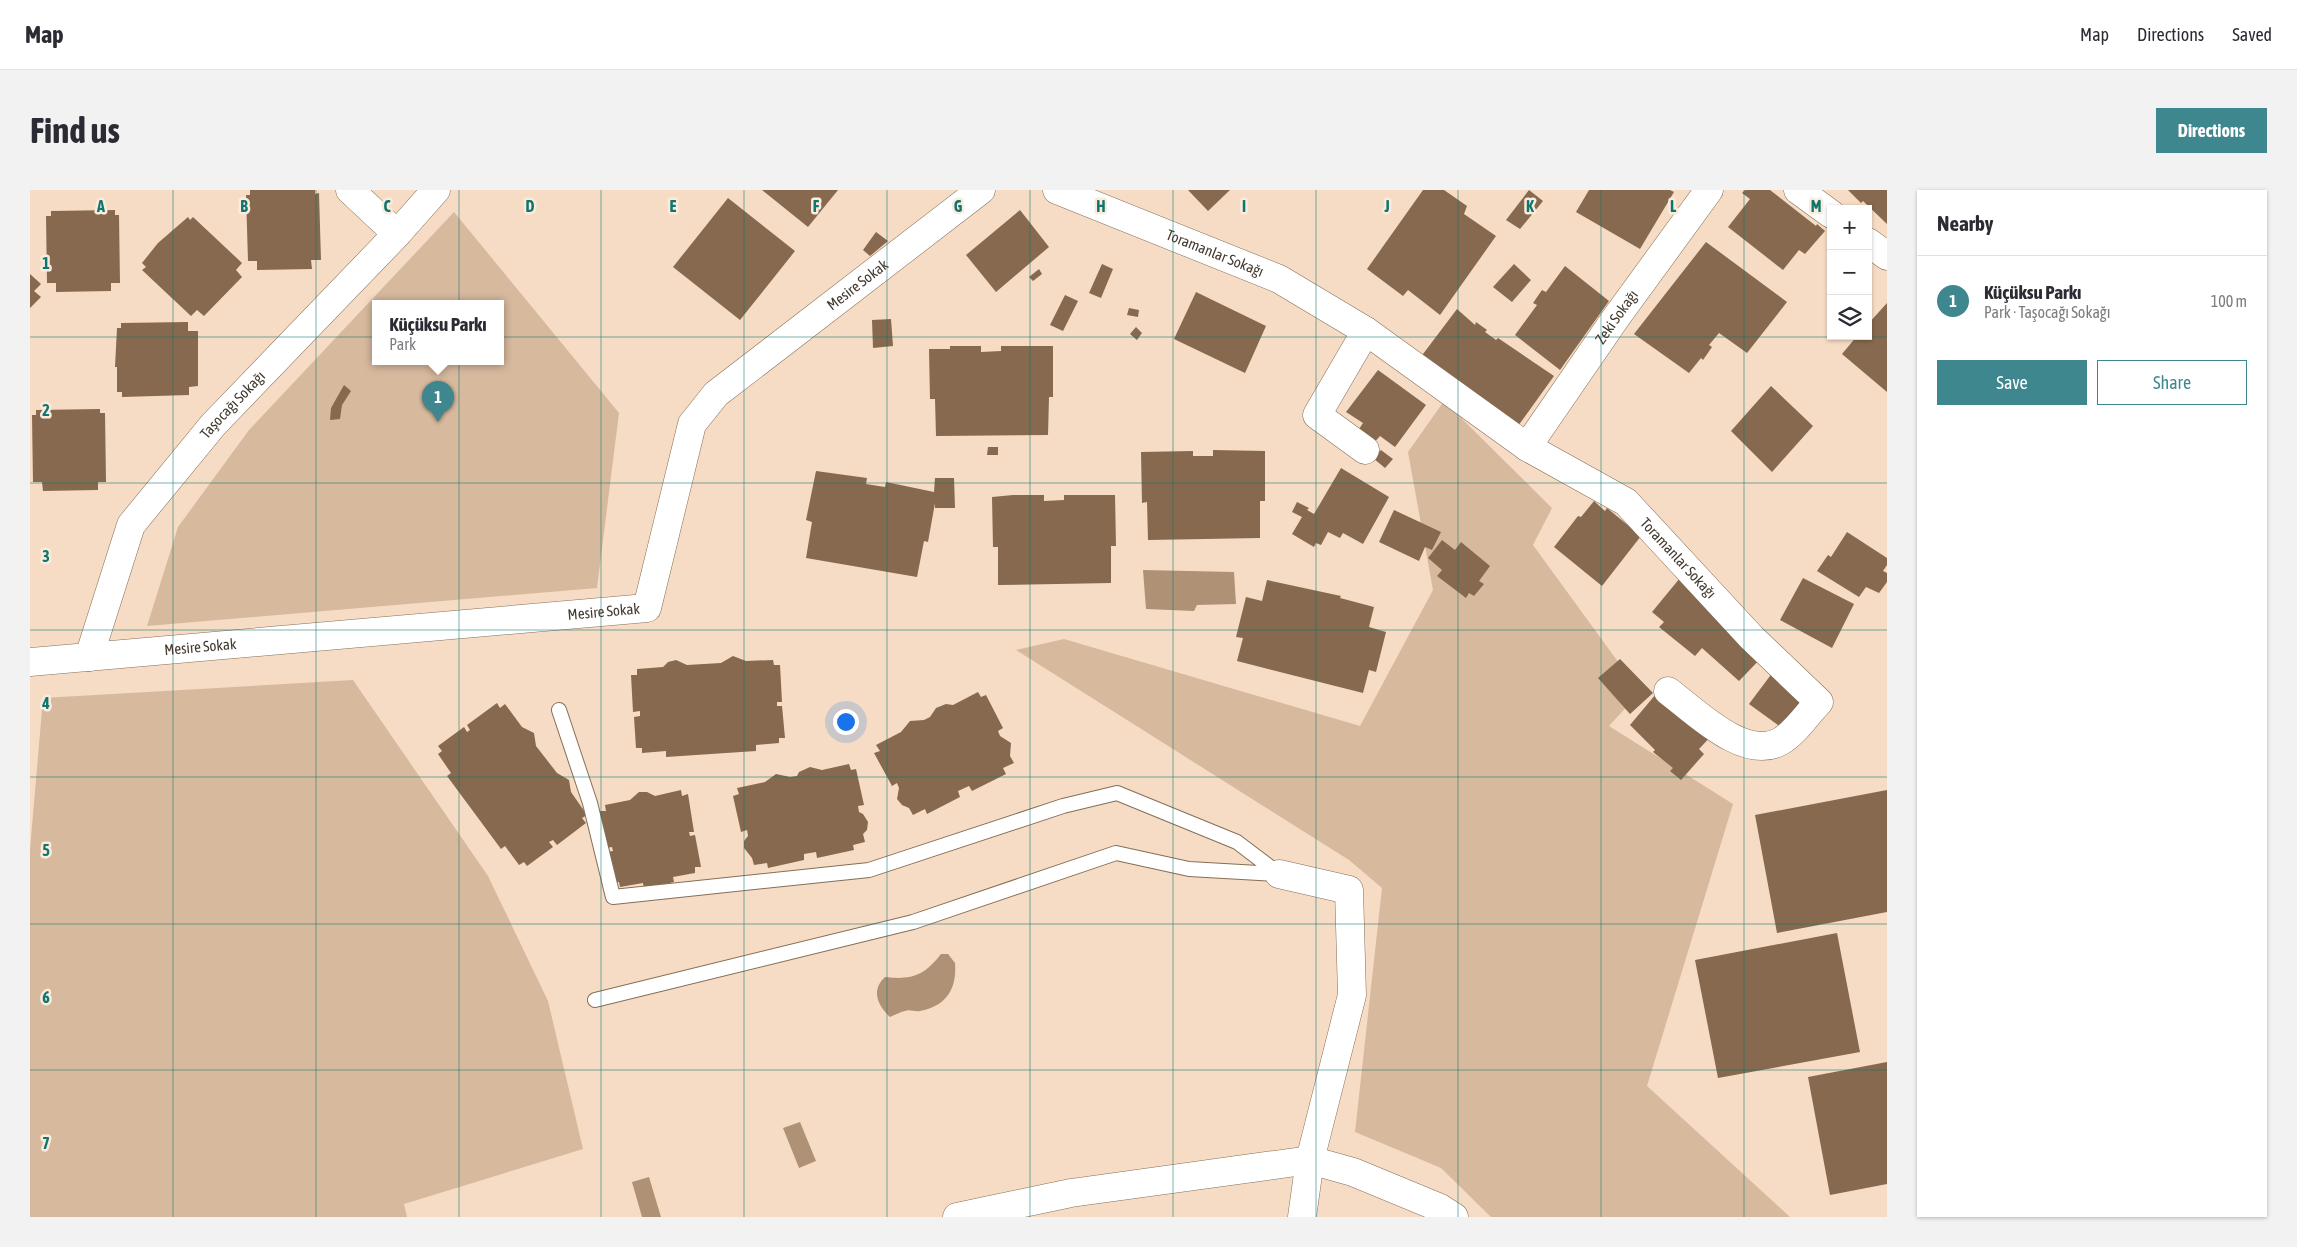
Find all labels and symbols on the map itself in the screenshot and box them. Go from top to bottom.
text: A [96,197,105,215]
text: B [240,197,248,215]
text: C [383,197,391,215]
text: D [526,197,535,215]
text: E [670,197,677,215]
text: F [813,197,820,215]
text: G [954,197,963,215]
text: H [1096,197,1106,215]
text: I [1242,197,1246,215]
text: J [1383,197,1390,215]
text: K [1526,197,1534,215]
text: L [1670,197,1677,215]
text: M [1811,197,1821,215]
street label: Toramanlar Sokağı [1164,226,1266,280]
text: 1 [42,254,50,272]
street label: Mesire Sokak [823,255,892,313]
street label: Zeki Sokağı [1591,286,1641,347]
street label: Taşocağı Sokağı [197,367,268,442]
pin: 1 [422,381,454,422]
text: 2 [42,401,50,419]
street label: Toramanlar Sokağı [1637,514,1720,602]
text: 3 [42,547,50,565]
street label: Mesire Sokak [567,600,641,623]
street label: Mesire Sokak [163,635,238,658]
text: 4 [41,694,50,712]
your location [833,709,859,735]
text: 5 [42,841,50,859]
text: 6 [42,988,50,1006]
text: 7 [42,1134,50,1152]

